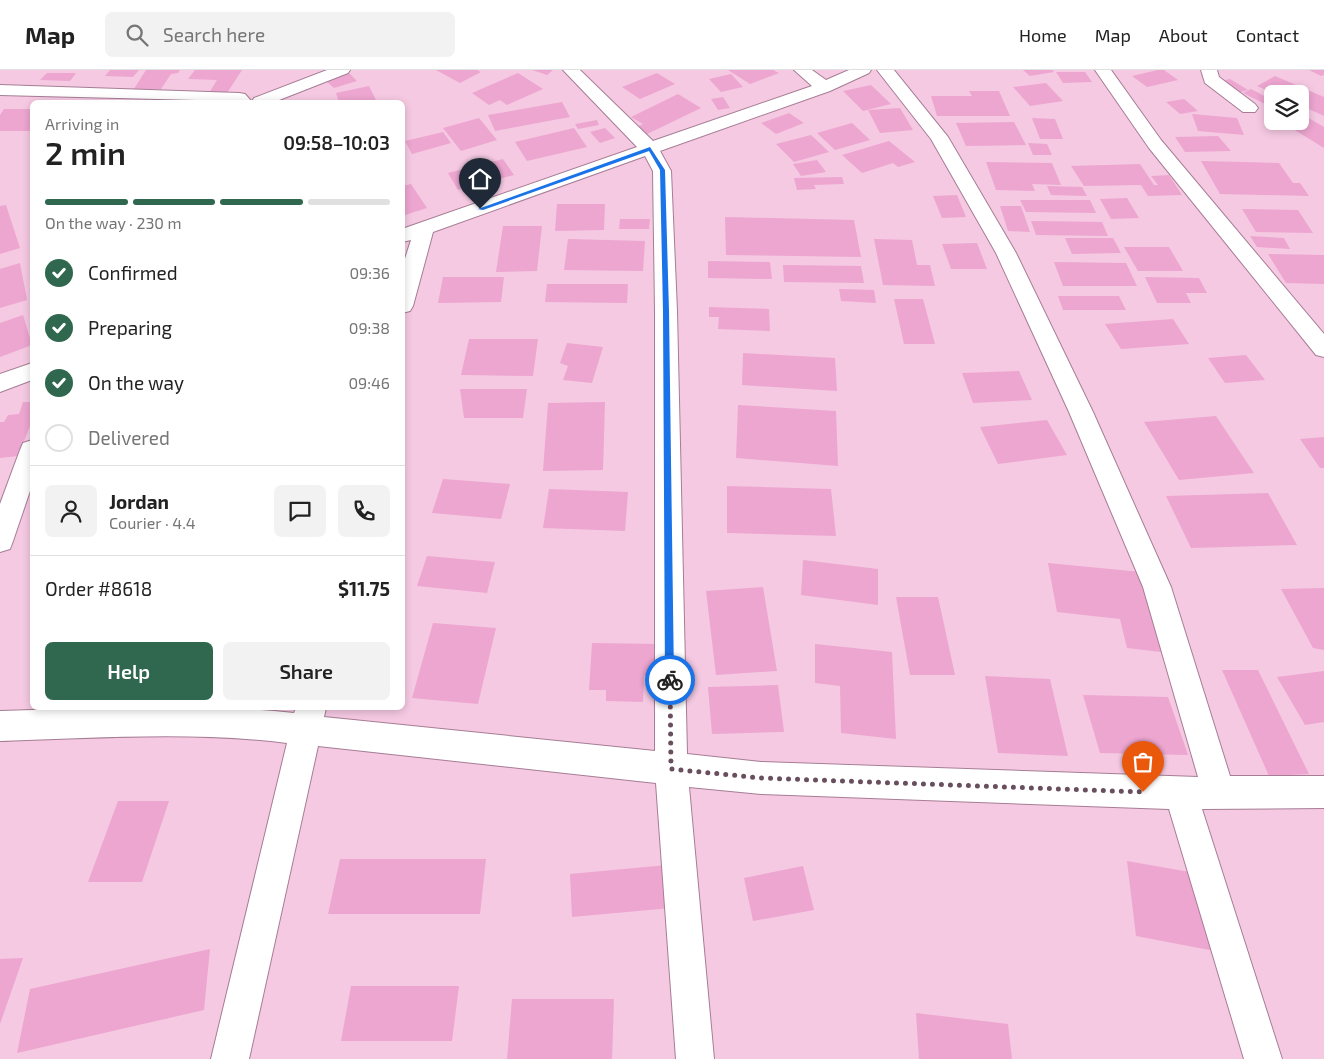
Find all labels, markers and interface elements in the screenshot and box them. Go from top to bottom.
search box [105,12,455,57]
text: Map [25,20,75,49]
icon: search [123,21,151,49]
text: Search here [163,23,265,46]
text: Home [1019,24,1067,46]
text: Map [1095,24,1131,46]
text: About [1159,24,1208,46]
text: Contact [1236,24,1299,46]
map controls [1264,85,1309,130]
button: layers [1264,85,1309,130]
text: Arriving in [45,114,119,133]
text: 09:58–10:03 [283,131,390,154]
text: 2 min [45,133,126,171]
pin [459,158,501,209]
icon: home [466,165,494,193]
text: On the way · 230 m [45,213,182,232]
icon: check [45,259,73,287]
text: Confirmed [88,261,178,284]
text: 09:36 [349,263,390,282]
icon: check [45,314,73,342]
text: Preparing [88,316,172,339]
text: 09:38 [349,318,390,337]
icon: check [45,369,73,397]
text: On the way [88,371,184,394]
text: 09:46 [348,373,390,392]
text: Delivered [88,426,170,449]
button: person [45,485,97,537]
button: chat [274,485,326,537]
button: phone [338,485,390,537]
text: Jordan [109,490,169,513]
text: Courier · 4.4 [109,513,196,532]
text: Order #8618 [45,577,152,600]
text: $11.75 [338,577,390,600]
button: Help [45,642,213,700]
button: Share [223,642,390,700]
courier [645,655,695,705]
icon: bike [656,666,684,694]
pin [1122,741,1164,792]
icon: bag [1129,748,1157,776]

